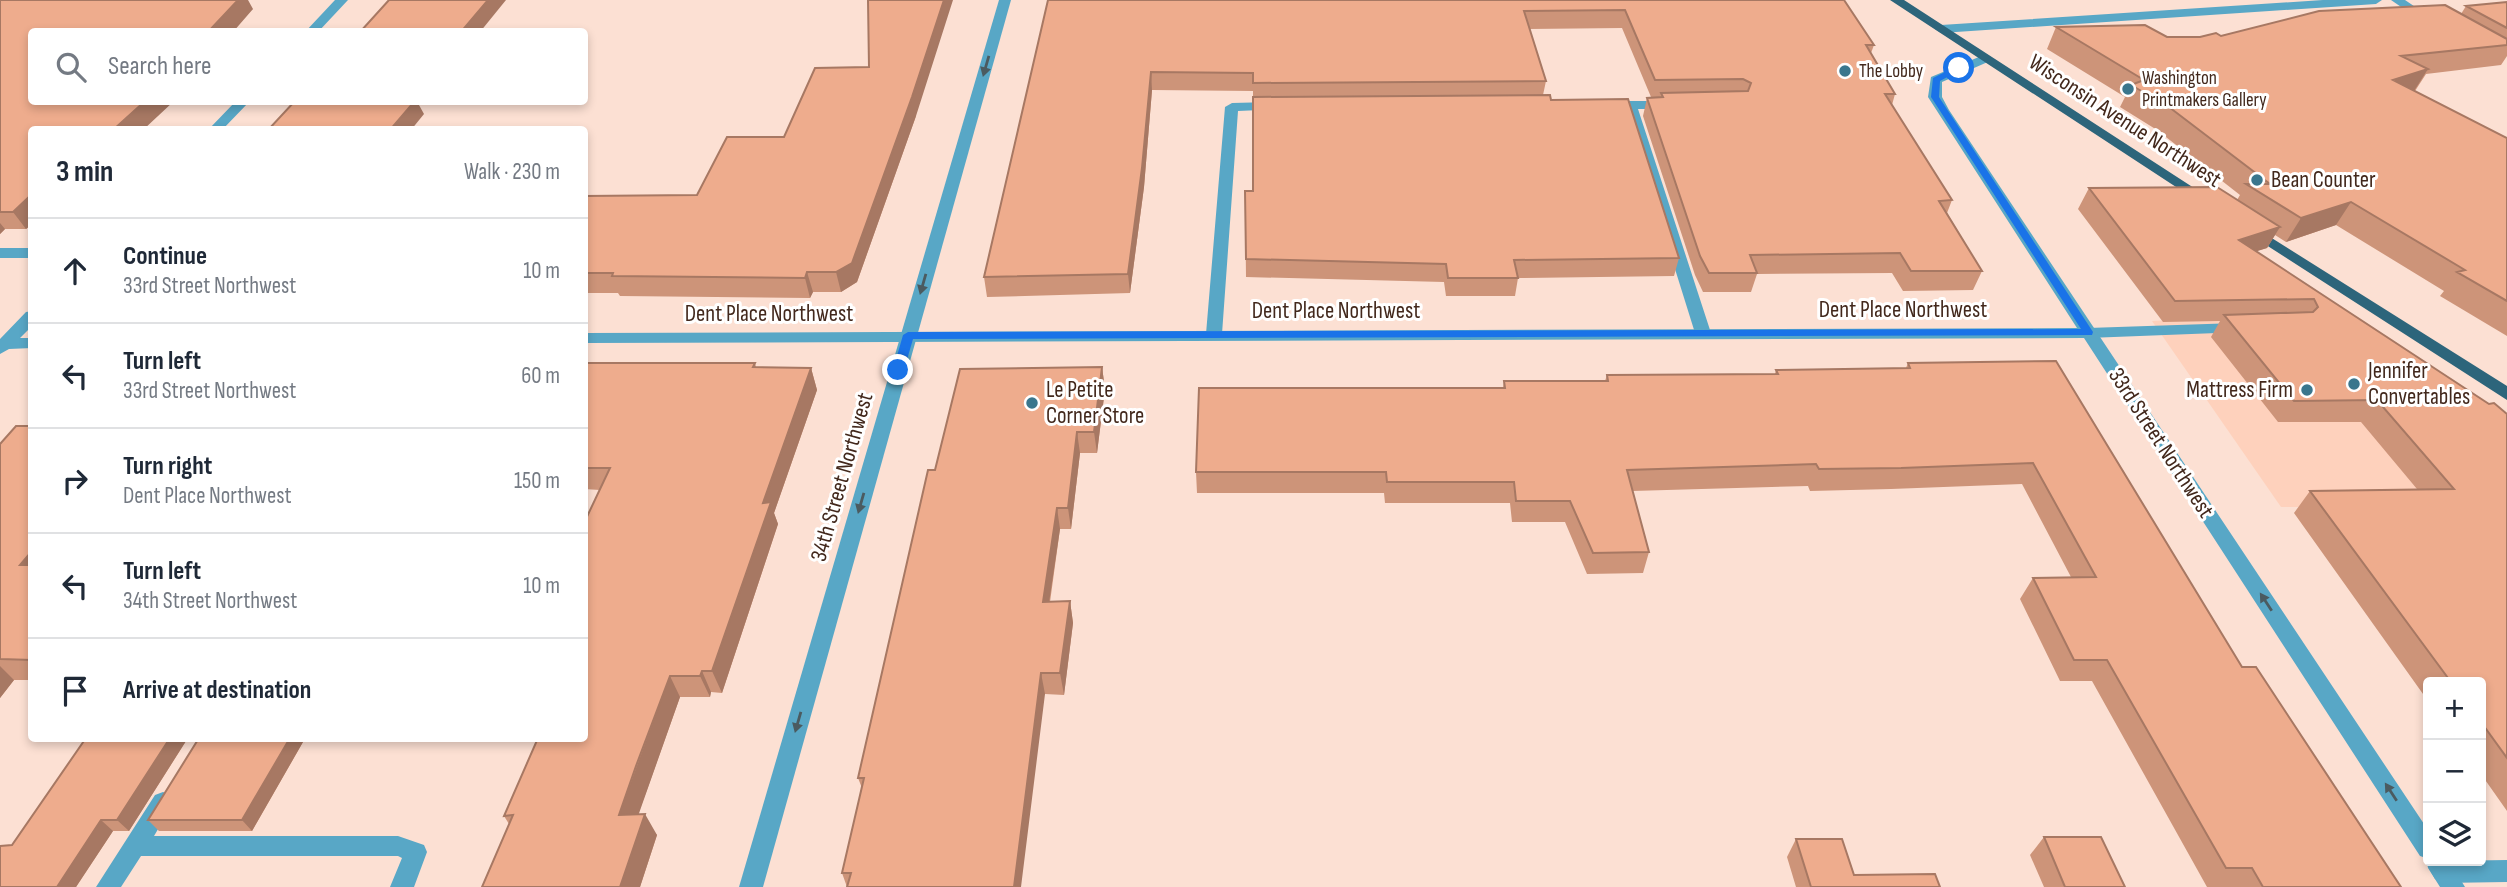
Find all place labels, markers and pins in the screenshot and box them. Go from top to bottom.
place label: The Lobby [1859,60,1924,83]
marker: The Lobby [1837,63,1853,79]
place label: Washington Printmakers Gallery [2142,67,2267,112]
marker: Washington Printmakers Gallery [2120,81,2136,97]
place label: Bean Counter [2271,166,2376,194]
marker: Bean Counter [2249,172,2265,188]
place label: Jennifer Convertables [2367,357,2470,411]
place label: Le Petite Corner Store [1046,376,1144,430]
place label: Mattress Firm [2186,376,2293,404]
marker: Jennifer Convertables [2346,376,2362,392]
marker: Mattress Firm [2299,382,2315,398]
marker: Le Petite Corner Store [1024,395,1040,411]

